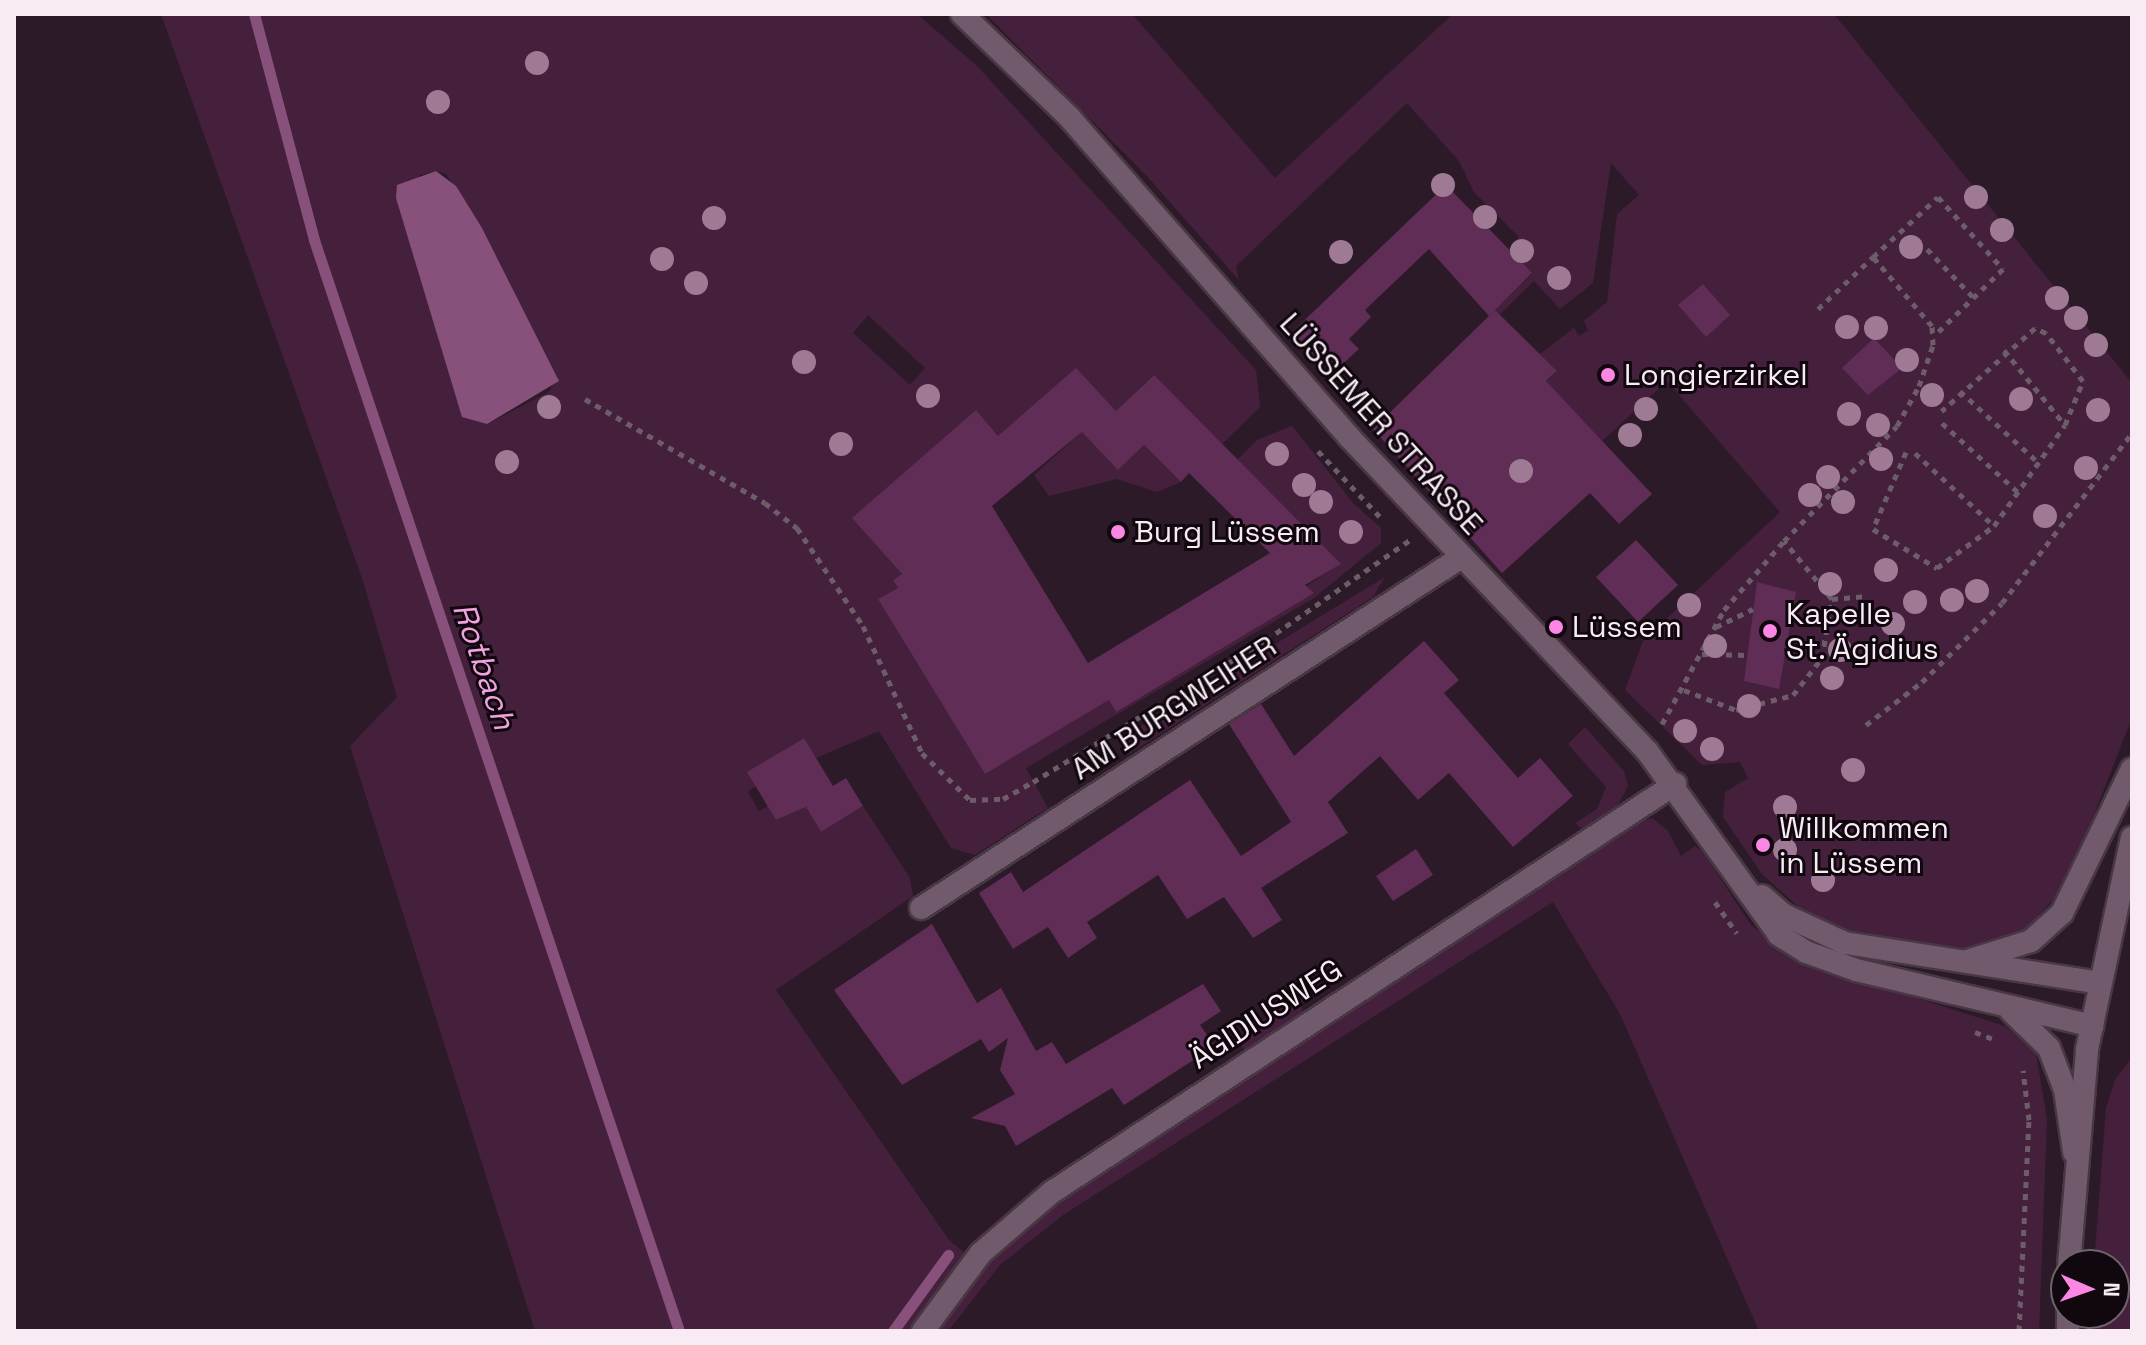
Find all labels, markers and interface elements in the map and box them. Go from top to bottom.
street label: LÜSSEMER STRASSE [1272,306,1490,542]
place label: Longierzirkel [1624,357,1808,393]
marker: Longierzirkel [1599,366,1617,384]
place label: Burg Lüssem [1134,514,1320,550]
marker: Burg Lüssem [1109,523,1127,541]
place label: Kapelle St. Ägidius [1786,596,1940,666]
water label: Rotbach [444,598,524,734]
place label: Lüssem [1572,609,1682,645]
marker: Lüssem [1547,618,1565,636]
marker: Kapelle St. Ägidius [1761,622,1779,640]
street label: AM BURGWEIHER [1065,628,1283,788]
place label: Willkommen in Lüssem [1779,810,1949,880]
marker: Willkommen in Lüssem [1754,836,1772,854]
street label: ÄGIDIUSWEG [1183,951,1349,1077]
north arrow [2050,1249,2130,1329]
text: N [2098,1282,2126,1298]

